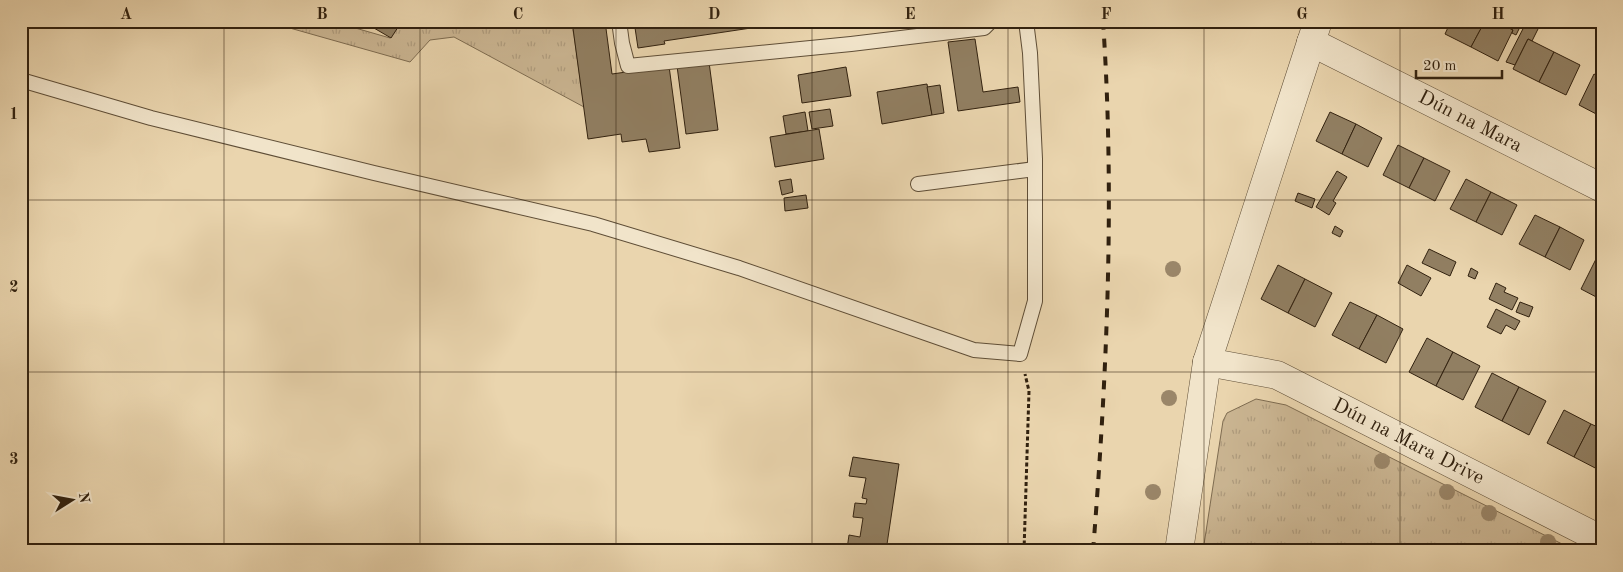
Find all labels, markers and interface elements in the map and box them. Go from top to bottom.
text: A [120,7,132,23]
text: B [316,7,328,23]
text: C [513,7,523,23]
text: D [708,7,720,23]
text: E [904,7,916,23]
text: F [1101,7,1112,23]
text: G [1296,7,1308,23]
text: H [1491,7,1505,23]
scale bar [1416,48,1502,80]
text: 20 m [1423,59,1457,74]
street label: Dún na Mara [1415,87,1525,157]
text: 1 [9,107,19,123]
text: 2 [9,280,19,296]
street label: Dún na Mara Drive [1329,395,1487,489]
text: 3 [9,452,19,468]
north arrow [48,474,98,524]
text: N [76,491,92,505]

